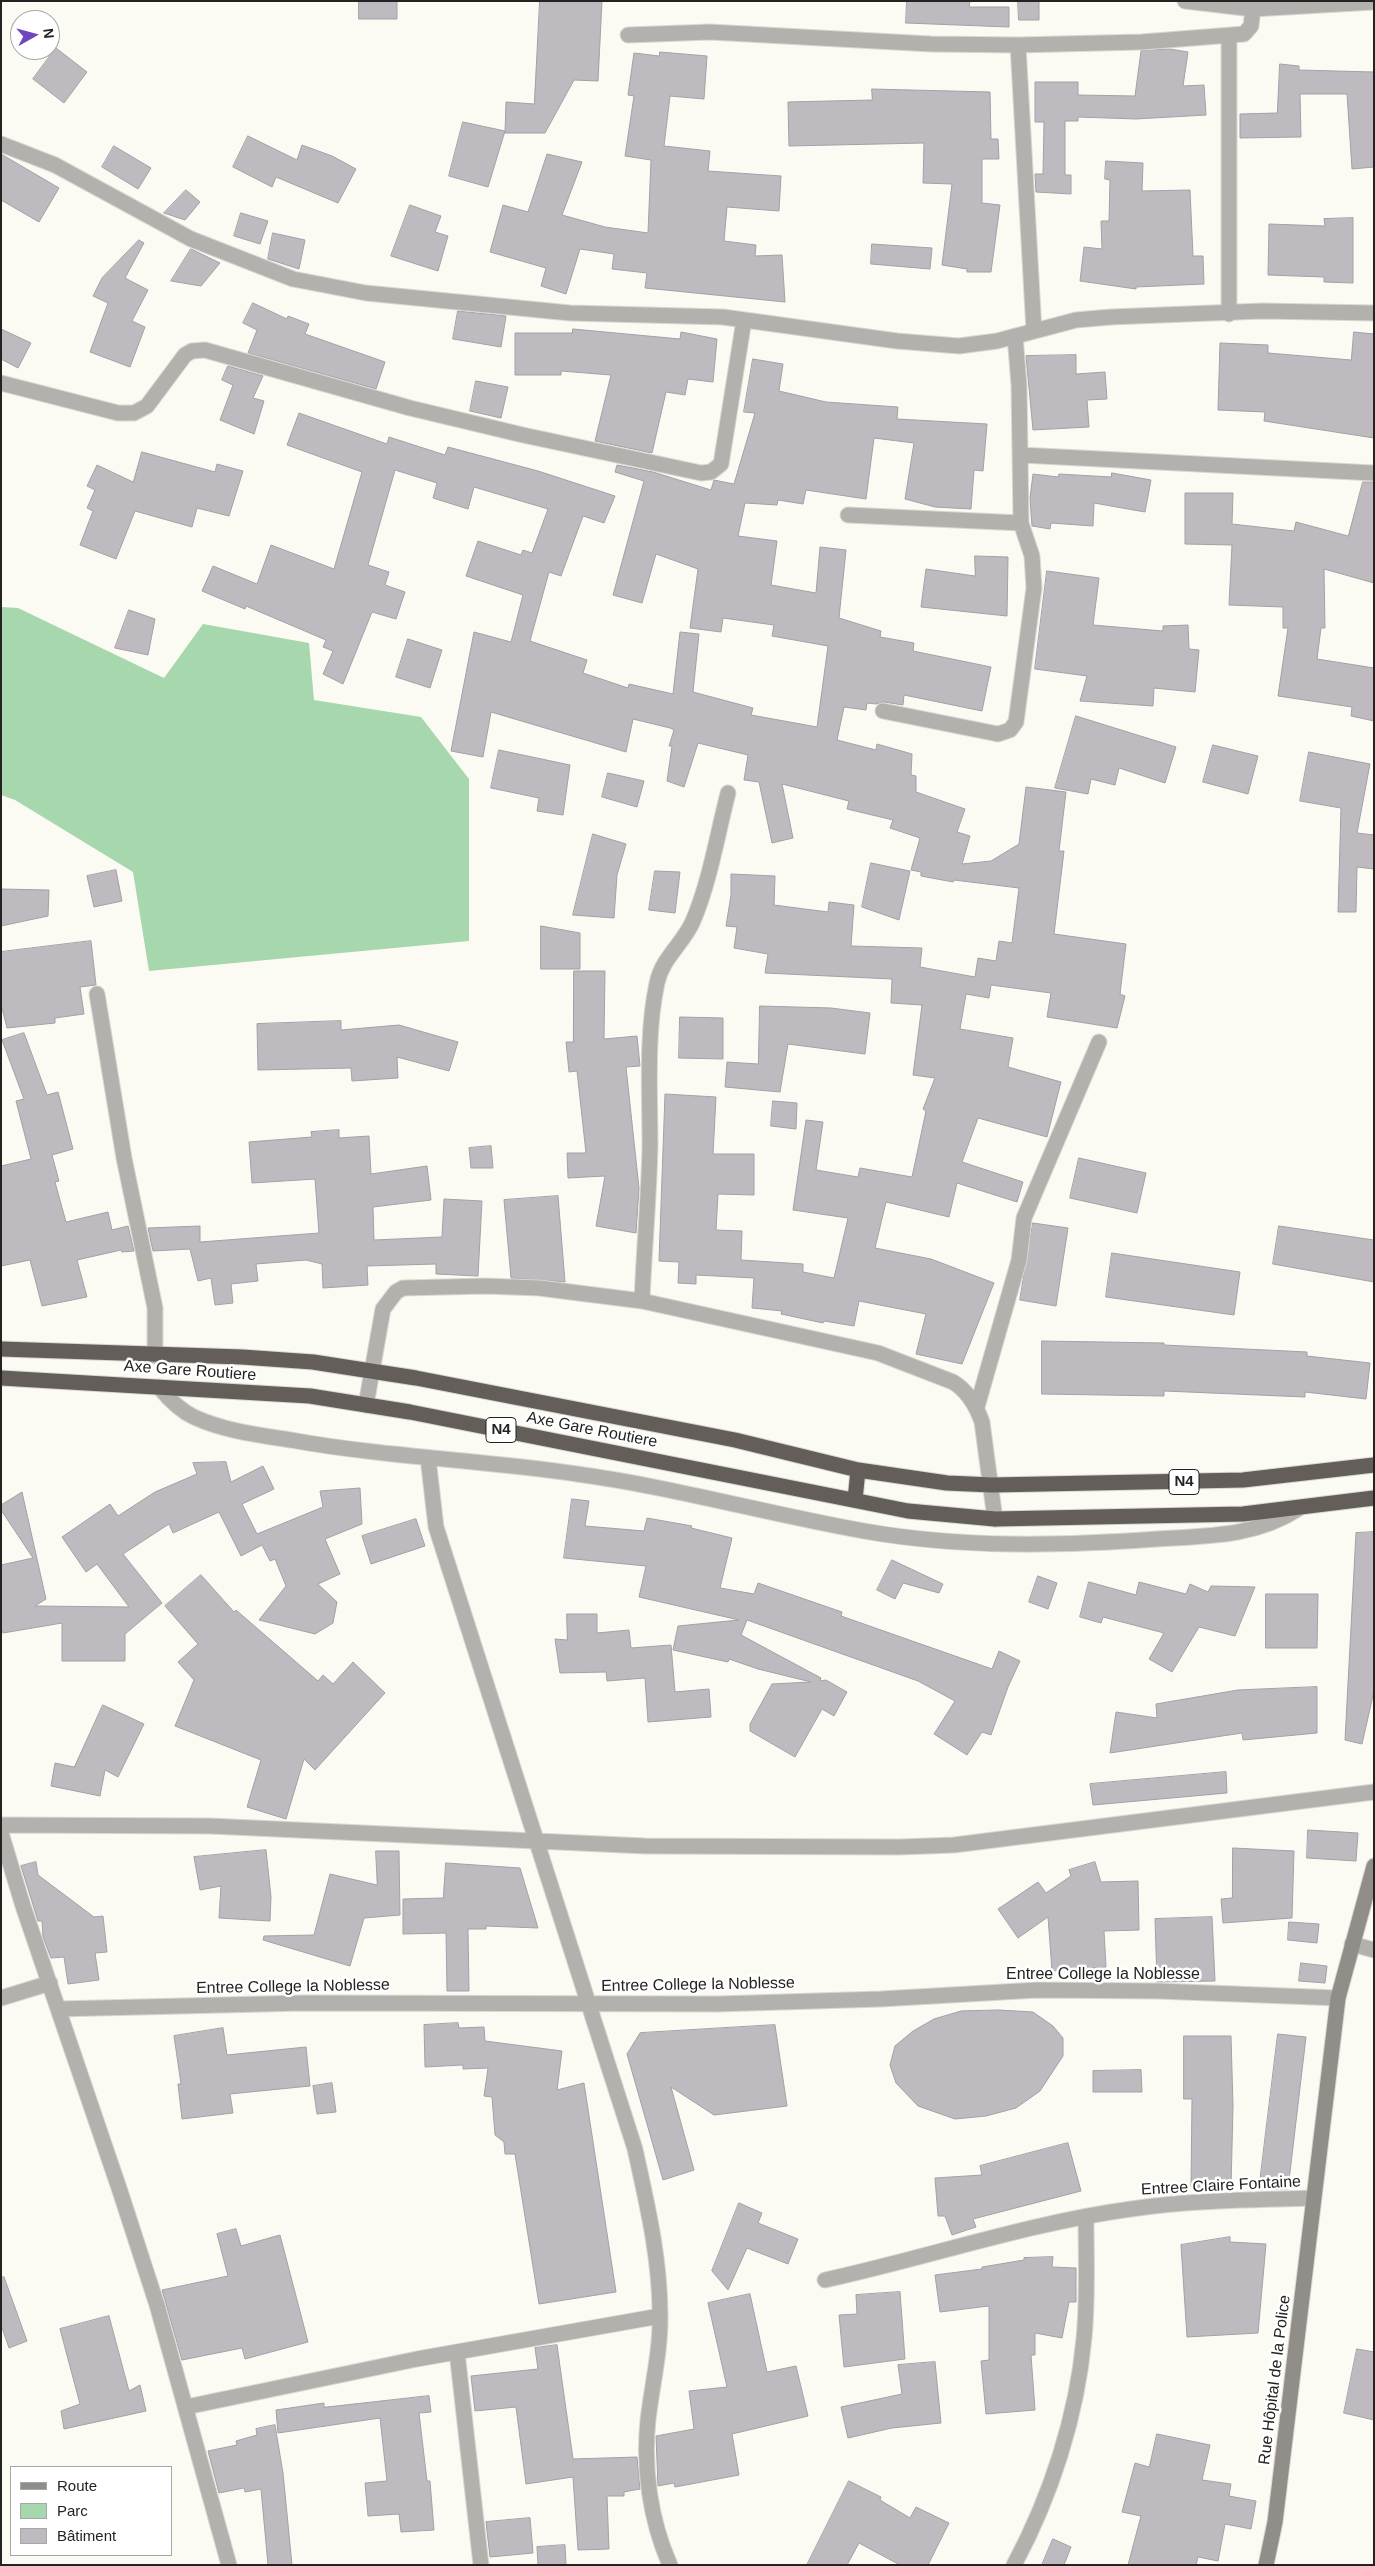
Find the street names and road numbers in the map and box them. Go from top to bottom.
street label: Axe Gare Routiere [123,1357,257,1385]
street label: Axe Gare Routiere [525,1408,659,1452]
road number: N4 [486,1418,516,1442]
road number: N4 [1169,1470,1199,1494]
street label: Entree College la Noblesse [1006,1965,1200,1985]
street label: Entree College la Noblesse [601,1974,795,1996]
street label: Entree College la Noblesse [196,1976,390,1998]
street label: Entree Claire Fontaine [1141,2172,1301,2200]
street label: Rue Hôpital de la Police [1255,2294,1295,2466]

